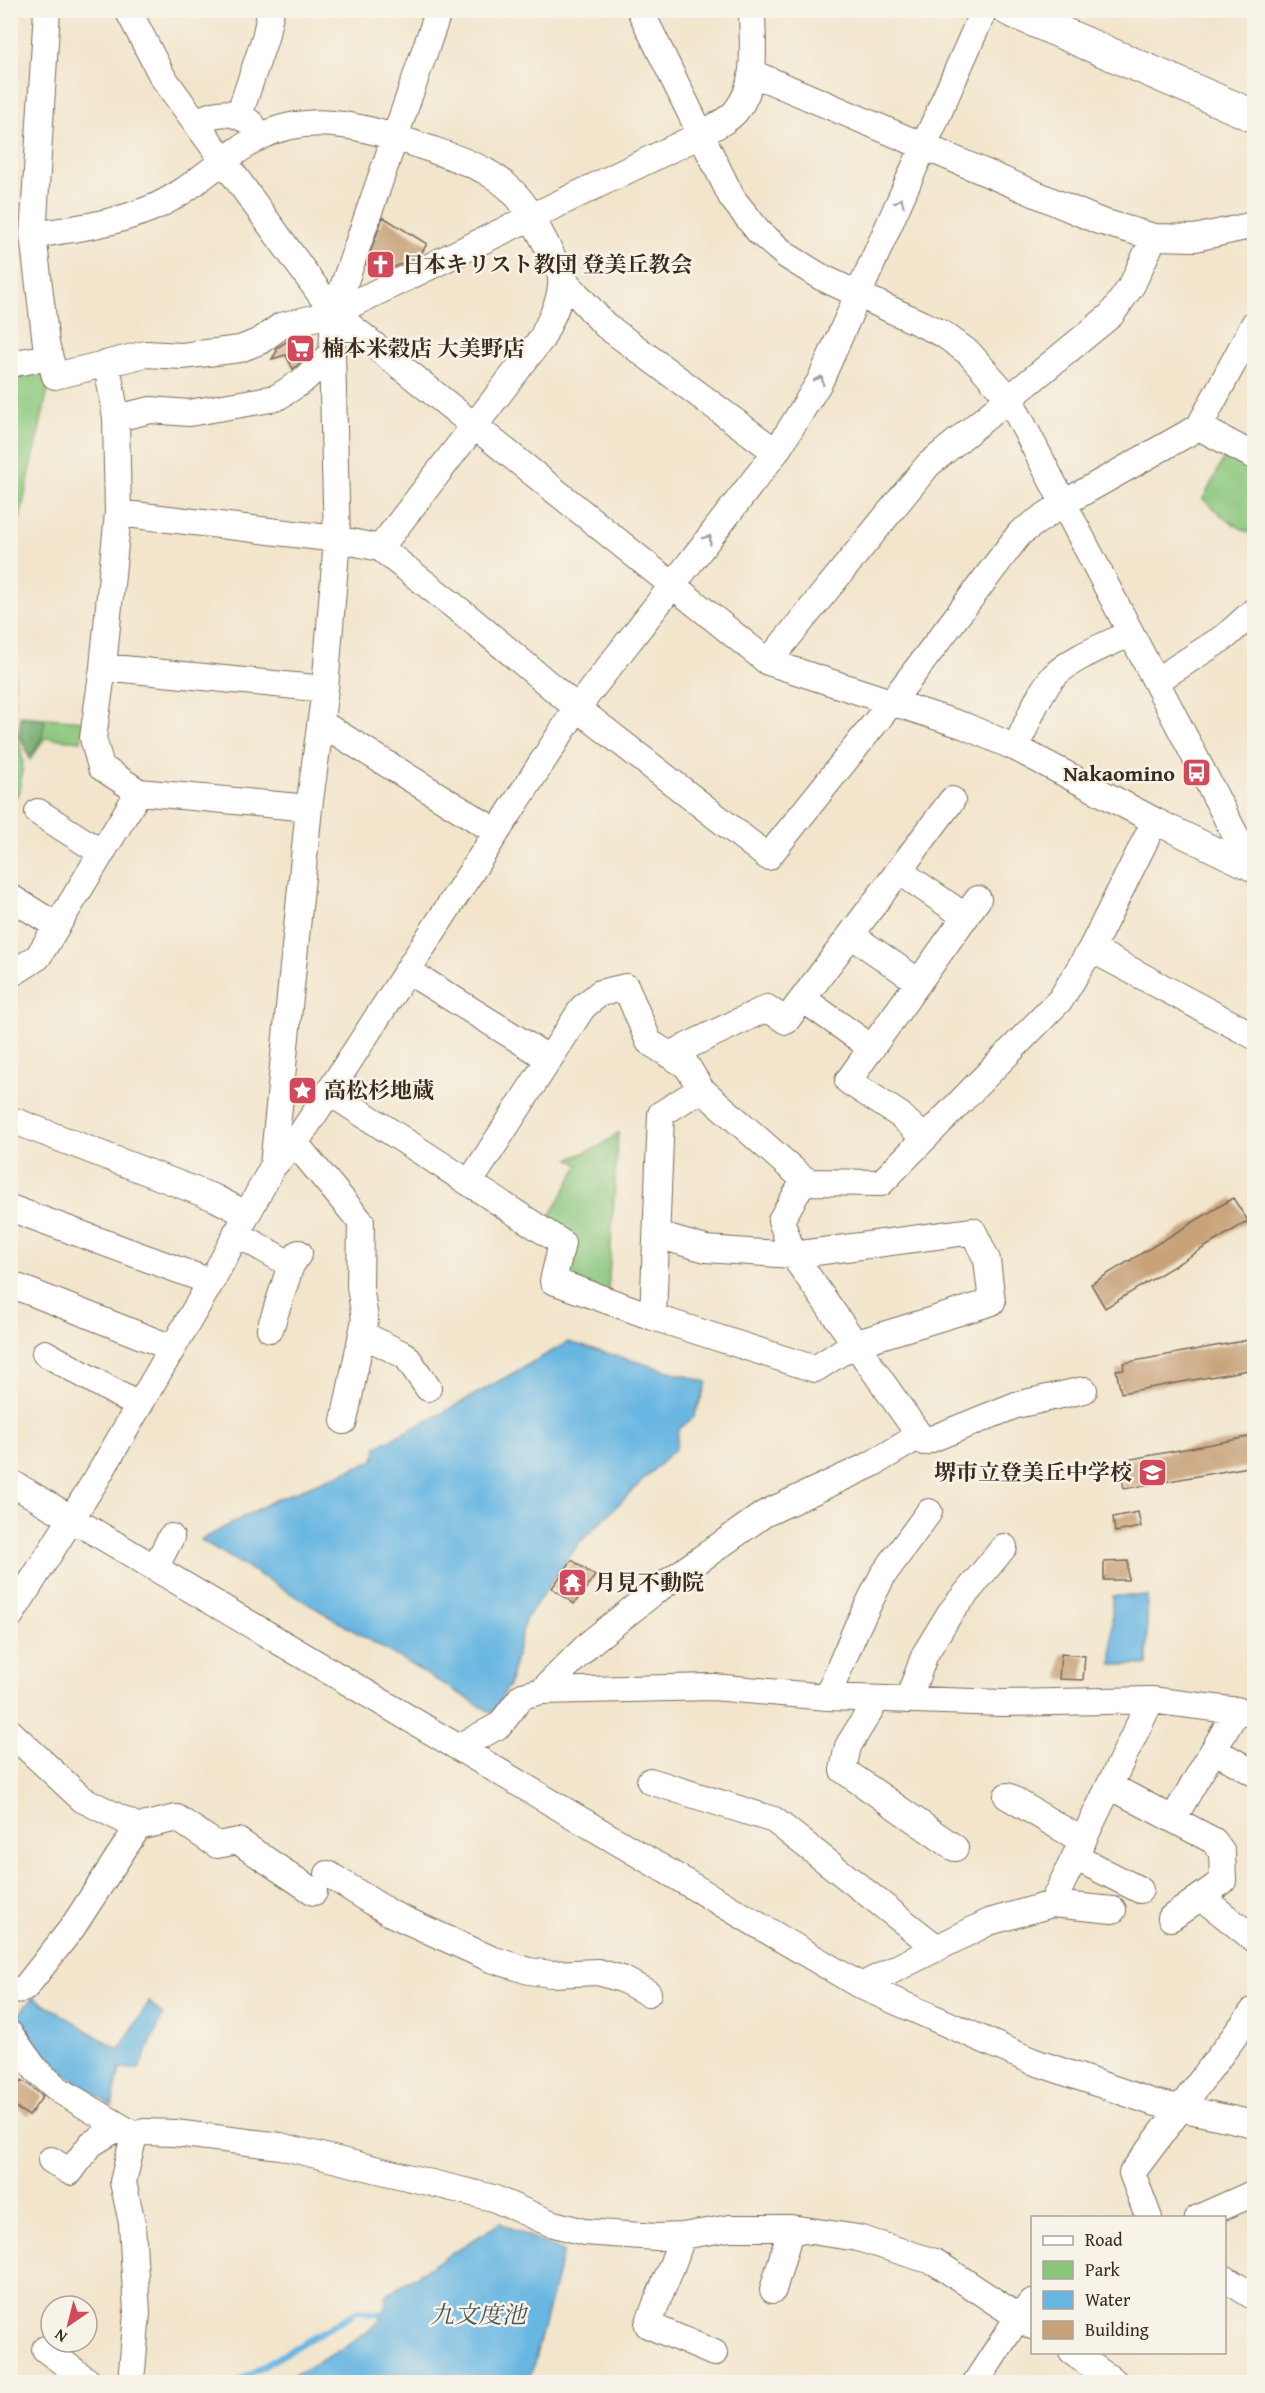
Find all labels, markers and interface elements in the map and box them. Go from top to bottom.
one-way arrow [893,197,905,208]
church icon: 日本キリスト教団 登美丘教会 [365,248,397,280]
place label: 日本キリスト教団 登美丘教会 [402,248,692,280]
supermarket icon: 楠本米穀店 大美野店 [285,332,317,364]
place label: 楠本米穀店 大美野店 [322,332,525,364]
one-way arrow [813,375,824,386]
one-way arrow [701,535,712,546]
place label: Nakaomino [1063,757,1175,789]
bus stop icon: Nakaomino [1180,757,1212,789]
place icon: 高松杉地蔵 [287,1074,319,1106]
place label: 高松杉地蔵 [324,1074,434,1106]
place label: 堺市立登美丘中学校 [934,1456,1132,1488]
school or university icon: 堺市立登美丘中学校 [1137,1456,1169,1488]
temple icon: 月見不動院 [557,1566,589,1598]
place label: 月見不動院 [594,1566,704,1598]
legend [1031,2216,1226,2354]
text: Road [1085,2226,1123,2253]
text: Park [1085,2256,1121,2283]
text: Water [1085,2286,1131,2313]
north arrow [39,2294,99,2354]
water label: 九文度池 [430,2297,529,2332]
text: Building [1085,2316,1149,2343]
text: N [49,2323,72,2349]

